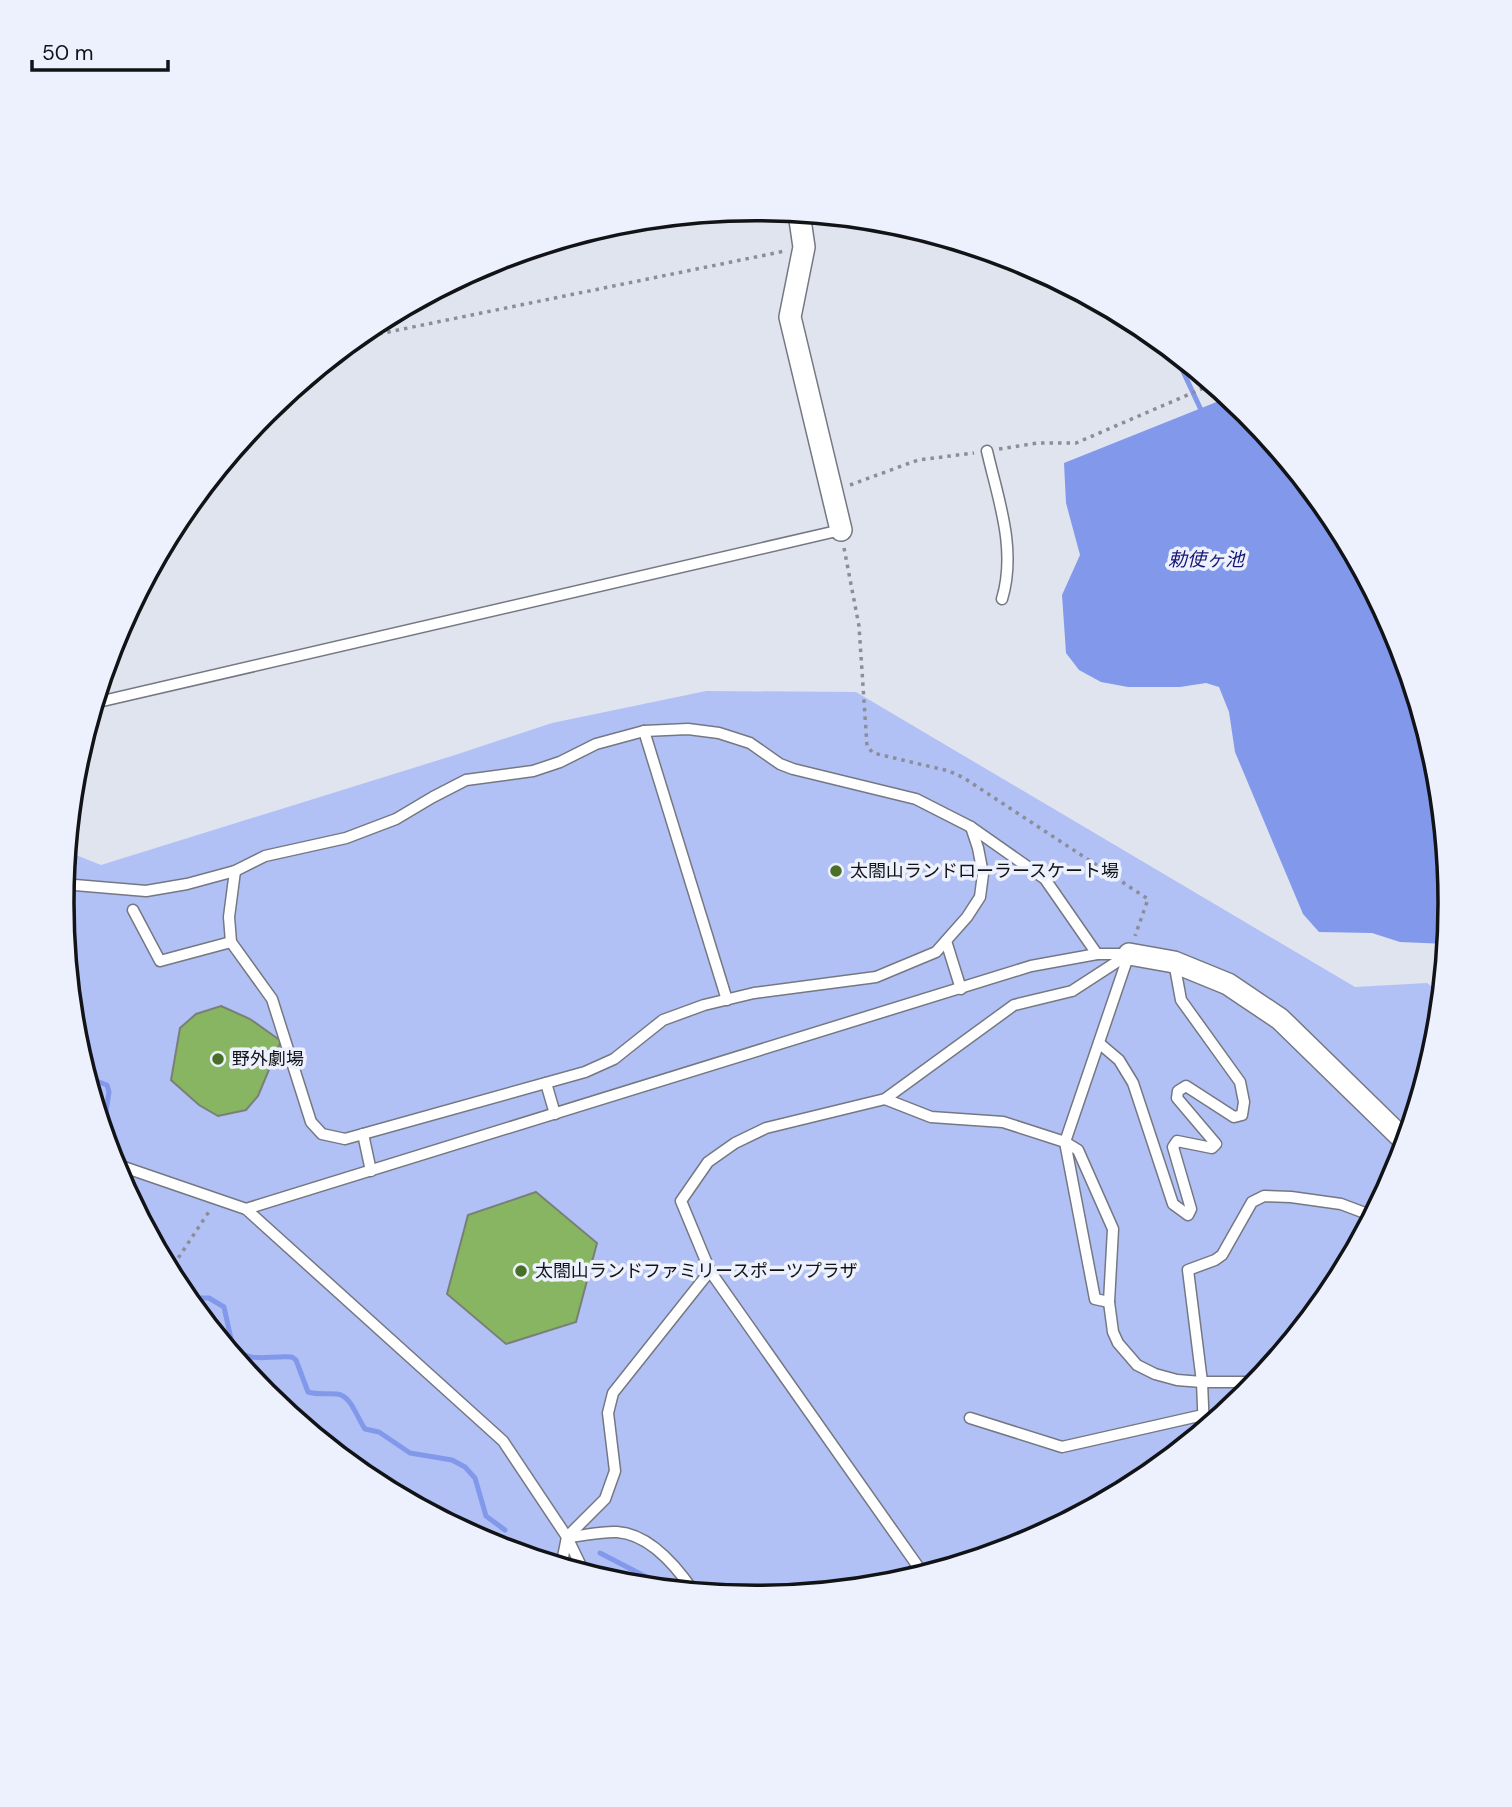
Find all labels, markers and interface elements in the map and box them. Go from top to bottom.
scale bar [32,28,168,72]
text: 50 m [42,39,93,67]
water label: 勅使ヶ池 [1168,547,1246,572]
place label: 太閤山ランドローラースケート場 [850,859,1119,883]
marker: 太閤山ランドローラースケート場 [828,863,844,879]
place label: 野外劇場 [232,1047,304,1071]
marker: 野外劇場 [210,1051,226,1067]
place label: 太閤山ランドファミリースポーツプラザ [535,1259,858,1283]
marker: 太閤山ランドファミリースポーツプラザ [513,1263,529,1279]

